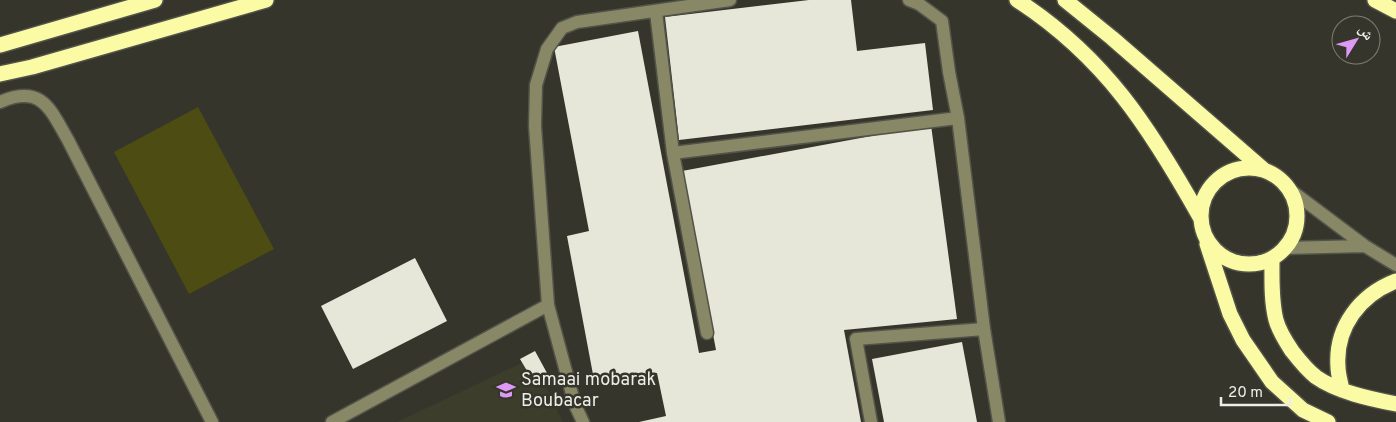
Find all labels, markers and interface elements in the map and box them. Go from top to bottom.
north arrow [1331,15,1381,65]
text: ش [1354,22,1377,44]
place label: Samaai mobarak Boubacar [521,369,656,413]
scale bar [1221,374,1290,406]
school or university icon: Samaai mobarak Boubacar [495,379,517,401]
text: 20 m [1228,384,1263,403]

